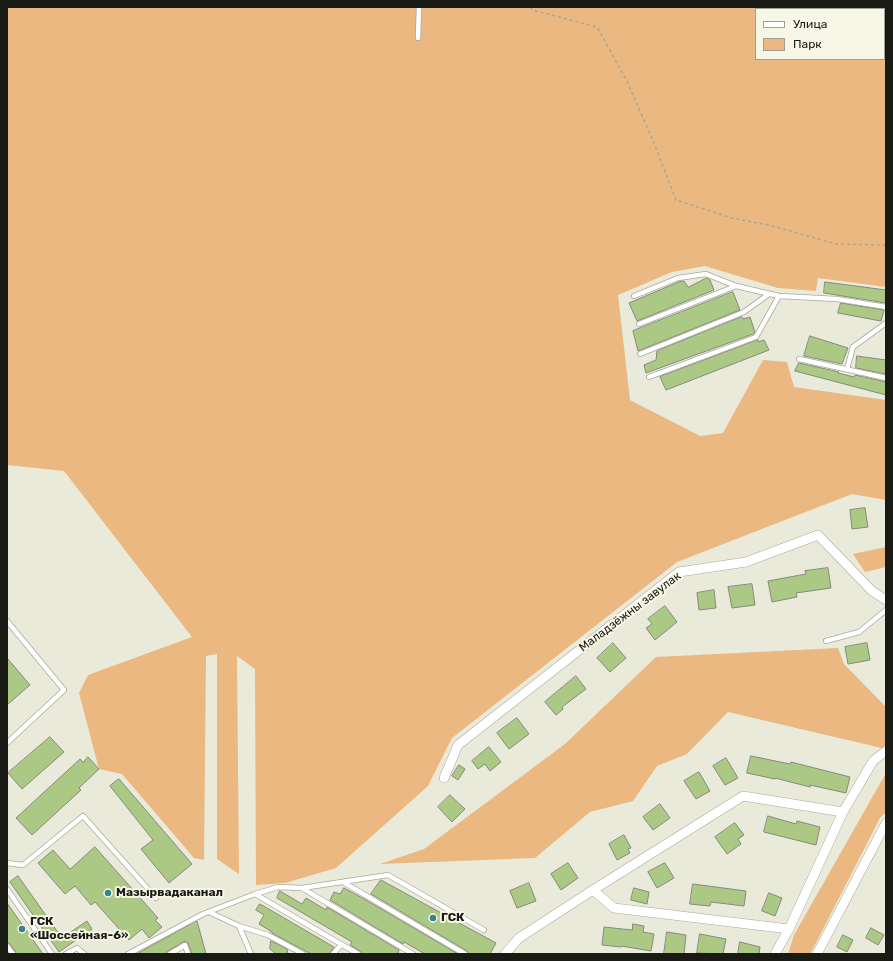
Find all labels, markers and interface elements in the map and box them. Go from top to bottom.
legend [755,8,885,60]
text: Улица [793,17,827,31]
text: Парк [793,37,822,51]
street label: Маладзёжны завулак [576,569,684,655]
place label: Мазырвадаканал [116,886,223,900]
marker: Мазырвадаканал [103,888,113,898]
place label: ГСК [441,911,464,925]
marker: ГСК [428,913,438,923]
place label: ГСК «Шоссейная-6» [30,915,129,943]
marker: ГСК «Шоссейная-6» [17,924,27,934]

